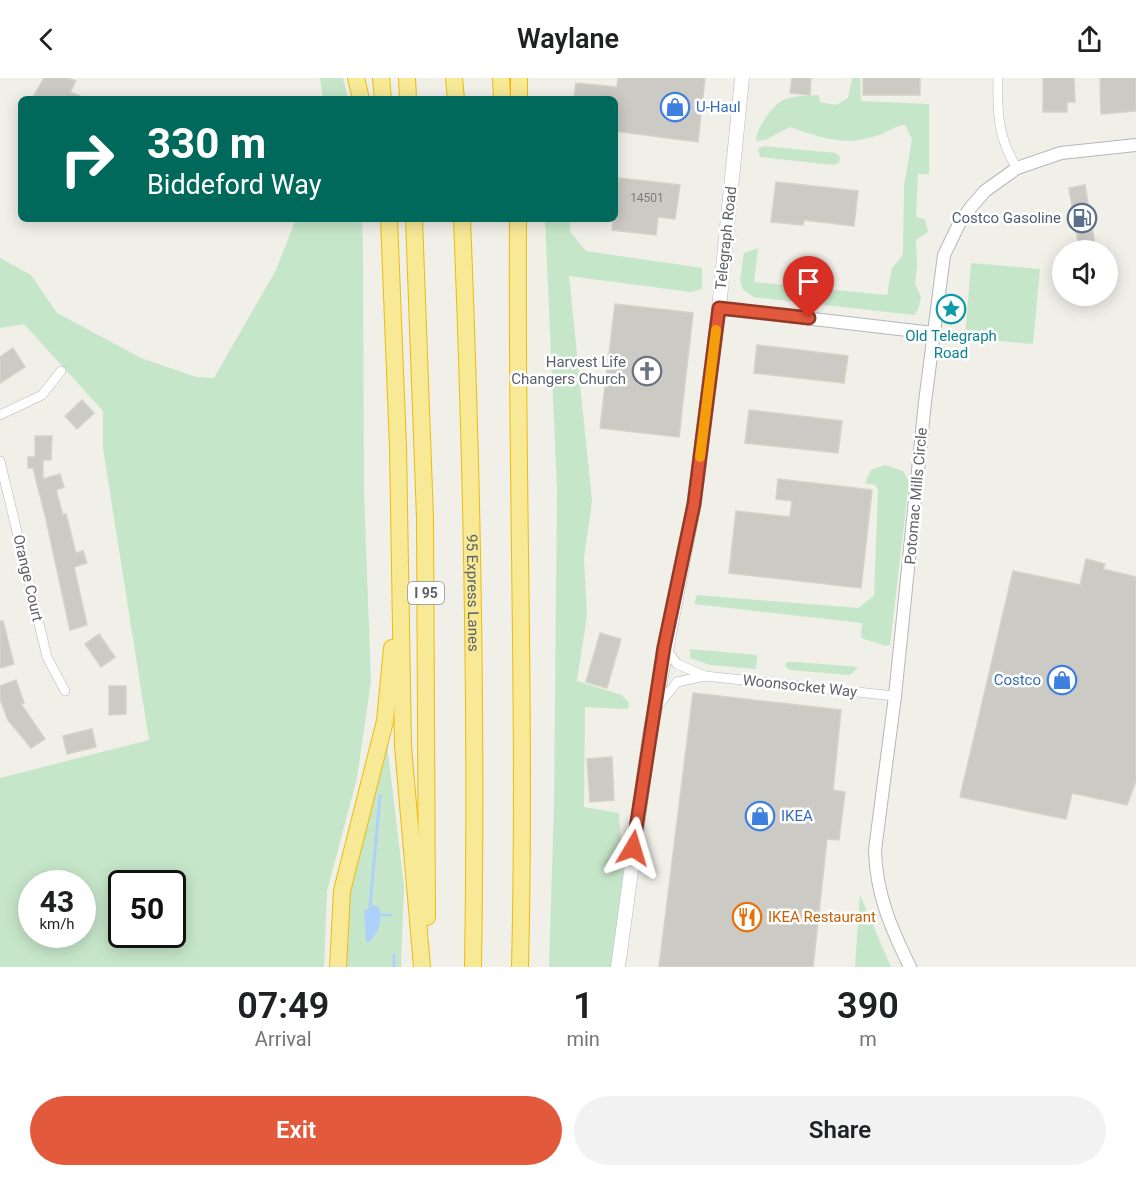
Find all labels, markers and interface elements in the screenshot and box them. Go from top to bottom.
icon: back [30,23,63,56]
text: Waylane [517,23,619,55]
icon: share [1073,23,1106,56]
shop icon: U-Haul [659,91,691,123]
place label: U-Haul [696,98,741,116]
text: 330 m [147,119,266,168]
icon: right [48,120,126,198]
text: Biddeford Way [147,169,322,201]
street label: Telegraph Road [712,185,740,291]
house number: 14501 [630,191,664,205]
fuel station icon: Costco Gasoline [1066,202,1098,234]
place label: Costco Gasoline [952,209,1061,227]
map controls [1052,240,1118,306]
button: sound [1052,240,1118,306]
pin [783,256,834,318]
icon: arrive [792,265,825,298]
place icon: Old Telegraph Road [935,293,967,325]
place label: Old Telegraph Road [905,327,997,362]
place label: Harvest Life Changers Church [511,353,626,388]
church icon: Harvest Life Changers Church [631,355,663,387]
street label: Potomac Mills Circle [901,427,931,565]
street label: Orange Court [9,533,47,623]
street label: 95 Express Lanes [463,534,483,652]
road number: I 95 [408,582,444,604]
shop icon: Costco [1046,664,1078,696]
street label: Woonsocket Way [742,671,858,701]
place label: Costco [994,671,1041,689]
shop icon: IKEA [744,800,776,832]
place label: IKEA [781,807,813,825]
position arrow [601,816,665,880]
speed limit sign: 50 [108,870,186,948]
text: 43 [40,884,74,919]
restaurant icon: IKEA Restaurant [731,901,763,933]
place label: IKEA Restaurant [768,908,876,926]
text: km/h [39,915,75,933]
text: 07:49 [237,985,329,1027]
text: 1 [573,985,593,1027]
text: 390 [837,985,899,1027]
text: Arrival [255,1027,312,1051]
text: min [566,1027,600,1051]
text: m [859,1027,877,1051]
button: Exit [30,1096,562,1165]
button: Share [574,1096,1106,1165]

